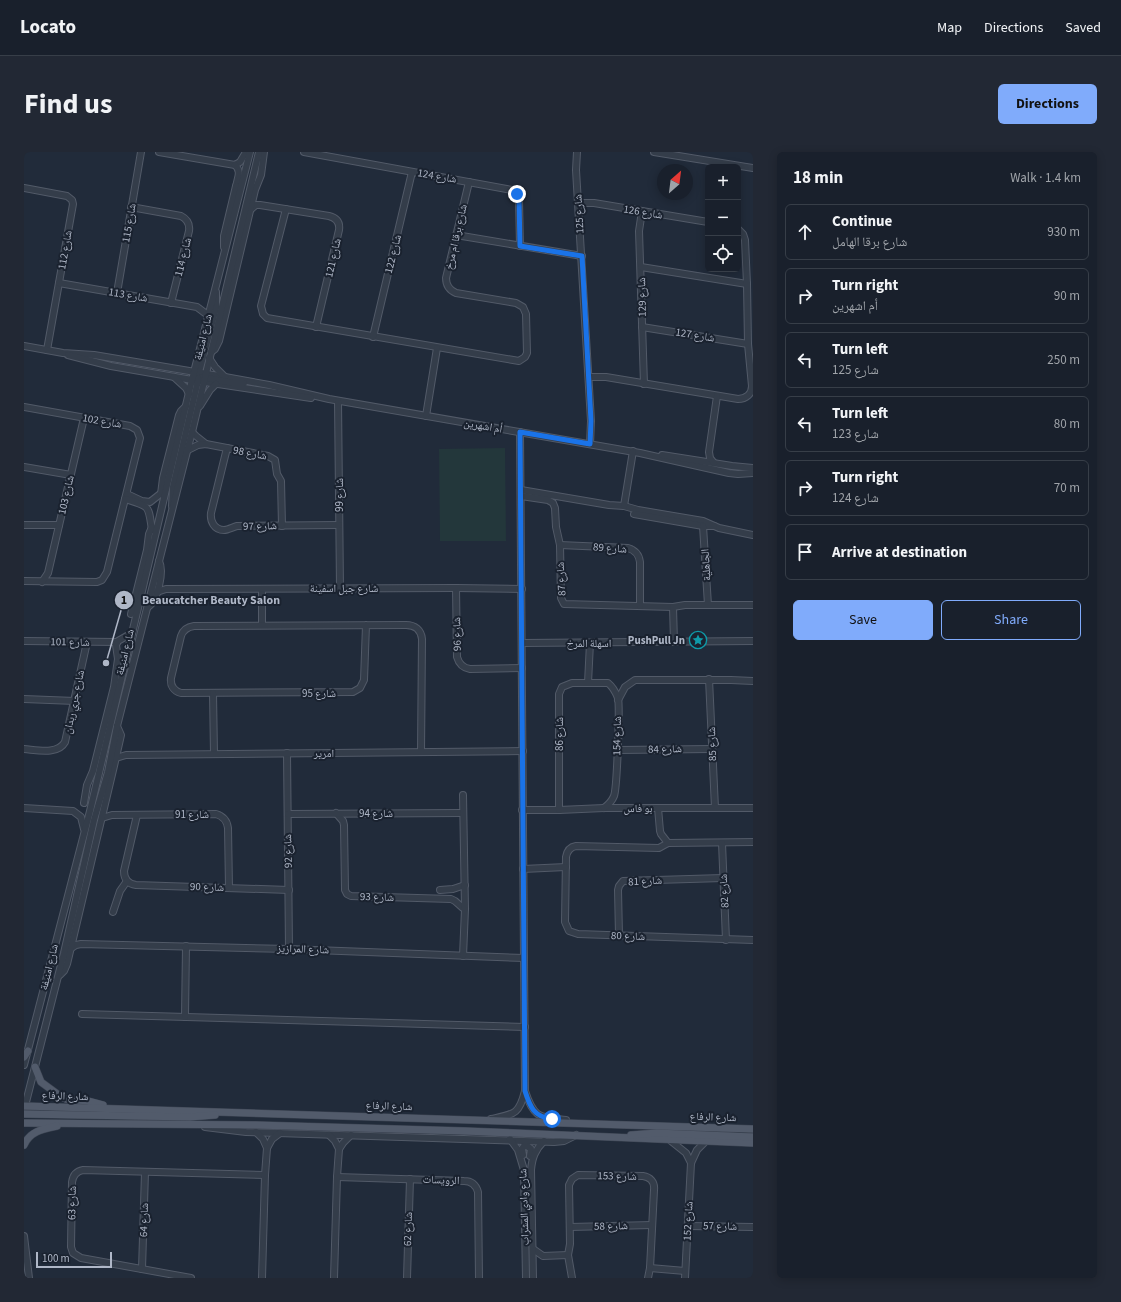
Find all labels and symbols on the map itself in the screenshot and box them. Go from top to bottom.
north arrow [657,164,693,200]
street label: شارع 124 [416,165,458,187]
route end [508,185,526,203]
street label: شارع 125 [570,194,588,234]
street label: شارع 115 [118,202,140,244]
street label: شارع 126 [622,202,664,222]
street label: شارع برقا ام مرخ [441,203,471,271]
street label: شارع 112 [54,229,76,271]
street label: شارع 122 [381,233,405,275]
street label: شارع 114 [171,236,195,278]
street label: شارع 121 [321,237,345,279]
street label: شارع 129 [634,277,650,317]
street label: شارع 113 [107,284,149,306]
street label: شارع امنيفة [190,312,216,362]
street label: شارع 127 [674,325,716,345]
street label: شارع 102 [81,410,123,432]
street label: أم اشهرين [463,415,503,437]
street label: شارع 98 [232,442,268,464]
street label: شارع 103 [54,474,78,516]
street label: شارع 99 [332,478,347,512]
street label: شارع 97 [243,518,277,534]
street label: شارع 89 [592,539,628,557]
street label: الجاهلية [697,548,715,582]
street label: شارع 87 [553,562,569,596]
street label: شارع جبل اسفينة [310,581,378,596]
callout: Beaucatcher Beauty Salon [114,588,288,612]
text: 1 [121,592,127,609]
text: Beaucatcher Beauty Salon [142,592,280,609]
street label: شارع 96 [449,617,465,651]
street label: شارع امنيفة [112,627,138,677]
place icon: PushPull Jn [688,630,708,650]
place label: PushPull Jn [628,633,685,648]
street label: شارع 101 [50,634,90,650]
street label: اسهلة المرخ [567,636,611,651]
street label: شارع جري ربدان [60,669,89,736]
street label: شارع 95 [302,686,336,701]
street label: شارع 154 [609,716,625,756]
street label: شارع 86 [552,717,567,751]
street label: شارع 85 [704,727,720,761]
street label: شارع 84 [648,741,682,757]
street label: امرير [313,746,334,761]
street label: بو فاس [624,801,652,816]
street label: شارع 94 [359,806,393,821]
street label: شارع 91 [175,807,209,822]
street label: شارع 92 [280,834,296,868]
street label: شارع 81 [628,873,662,889]
street label: شارع 82 [716,874,732,908]
street label: شارع 90 [190,879,224,895]
street label: شارع 93 [360,889,394,905]
street label: شارع 80 [611,928,645,944]
street label: شارع المرازيز [276,941,329,957]
street label: شارع امنيفة [36,942,62,992]
street label: شارع الرفاع [41,1088,89,1104]
street label: شارع الرفاع [365,1098,413,1114]
street label: شارع الرفاع [689,1109,737,1125]
route start [543,1110,561,1128]
street label: شارع وادي المشراب [515,1168,534,1246]
street label: شارع 153 [597,1168,637,1184]
street label: الرويسات [422,1172,460,1188]
street label: شارع 63 [64,1186,80,1220]
street label: شارع 152 [679,1201,697,1241]
street label: شارع 64 [136,1203,152,1237]
street label: شارع 62 [400,1212,416,1246]
street label: شارع 58 [594,1218,628,1234]
street label: شارع 57 [703,1218,737,1234]
scale bar [36,1250,112,1269]

